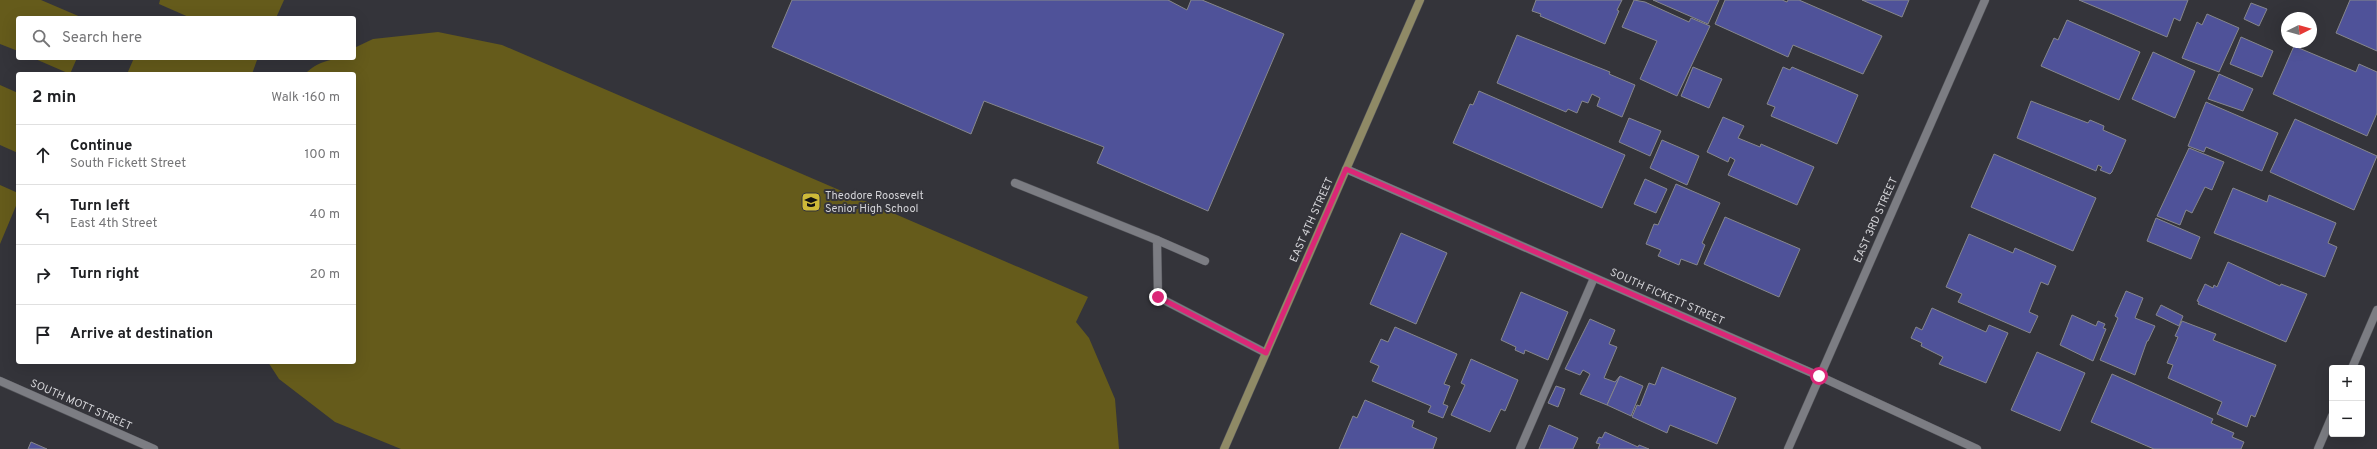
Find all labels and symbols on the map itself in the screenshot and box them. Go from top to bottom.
north arrow [2281,12,2317,48]
street label: EAST 4TH STREET [1287,175,1337,265]
street label: EAST 3RD STREET [1851,175,1901,265]
place label: Theodore Roosevelt Senior High School [825,189,924,216]
school or university icon: Theodore Roosevelt Senior High School [800,191,822,213]
street label: SOUTH FICKETT STREET [1608,265,1726,329]
route end [1149,288,1167,306]
route start [1810,367,1828,385]
street label: SOUTH MOTT STREET [28,376,134,434]

